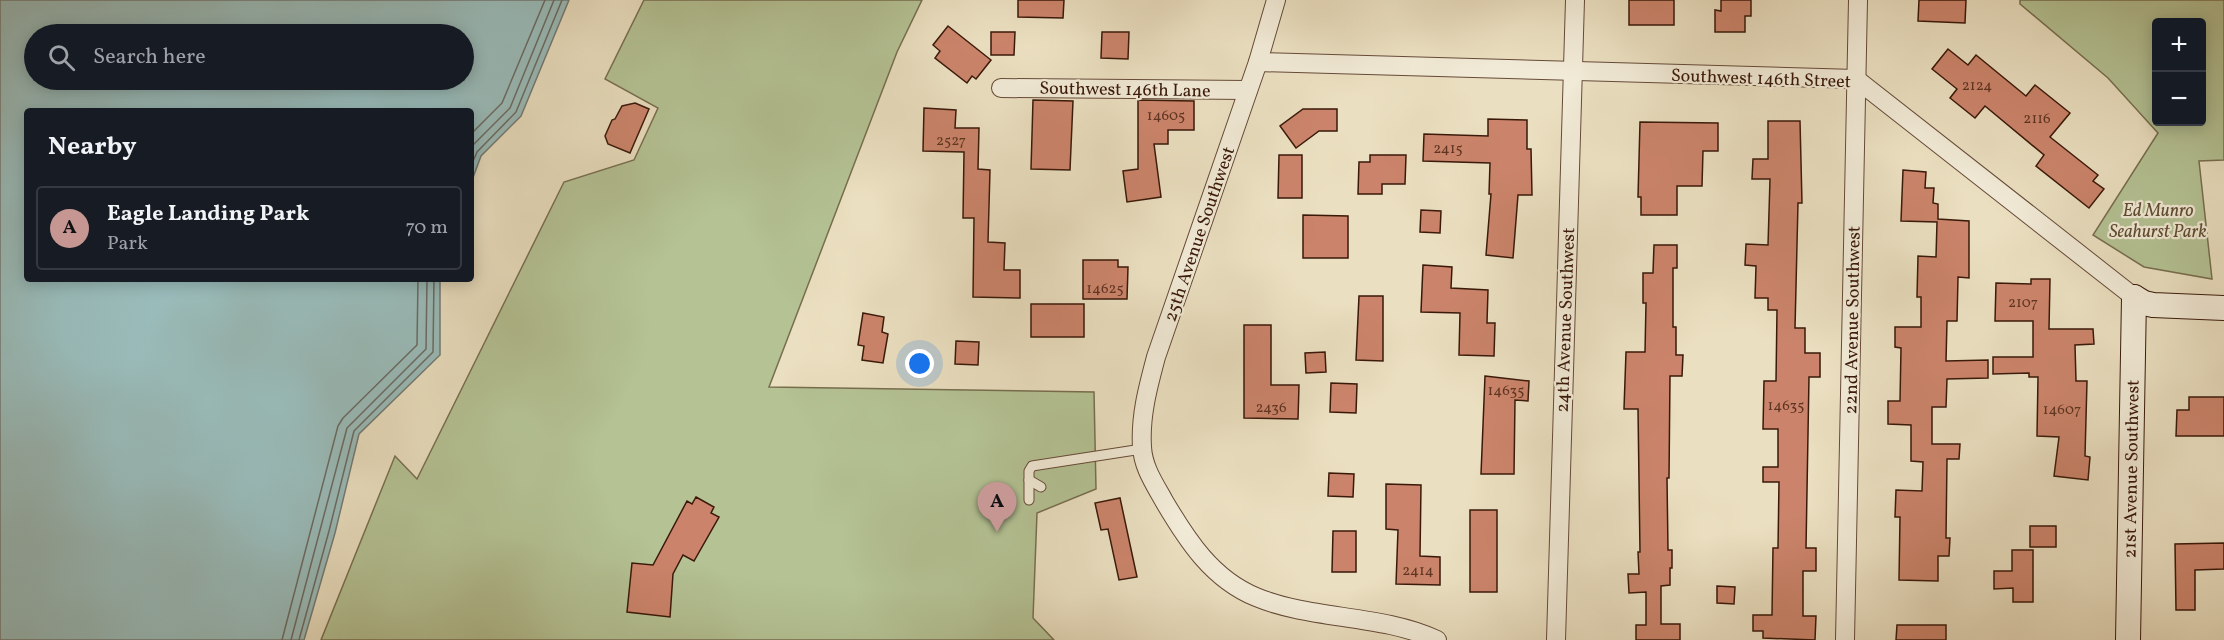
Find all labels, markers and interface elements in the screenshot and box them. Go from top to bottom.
map controls [2152,18,2206,126]
button: + [2152,18,2206,72]
search box [24,24,474,90]
icon: search [45,41,78,74]
text: Search here [93,42,206,73]
street label: Southwest 146th Street [1670,64,1852,95]
button: − [2152,72,2206,126]
house number: 2124 [1962,76,1992,97]
street label: Southwest 146th Lane [1039,77,1211,104]
house number: 14605 [1147,106,1185,127]
house number: 2116 [2023,109,2051,130]
text: Nearby [48,129,137,165]
house number: 2527 [936,131,966,152]
house number: 2415 [1433,139,1463,160]
street label: 25th Avenue Southwest [1159,144,1242,325]
text: Eagle Landing Park [107,199,309,230]
park label: Ed Munro Seahurst Park [2109,199,2207,245]
text: A [62,214,77,242]
text: 70 m [405,214,448,242]
street label: 22nd Avenue Southwest [1839,226,1868,415]
street label: 24th Avenue Southwest [1551,227,1582,413]
text: Park [107,230,148,258]
house number: 14625 [1086,279,1124,300]
house number: 2107 [2008,293,2038,314]
your location [905,349,934,378]
street label: 21st Avenue Southwest [2118,379,2147,559]
house number: 14635 [1488,381,1524,402]
house number: 14635 [1768,396,1804,417]
house number: 2436 [1255,398,1287,419]
house number: 14607 [2043,400,2081,421]
pin: A [978,482,1016,532]
house number: 2414 [1402,561,1434,582]

